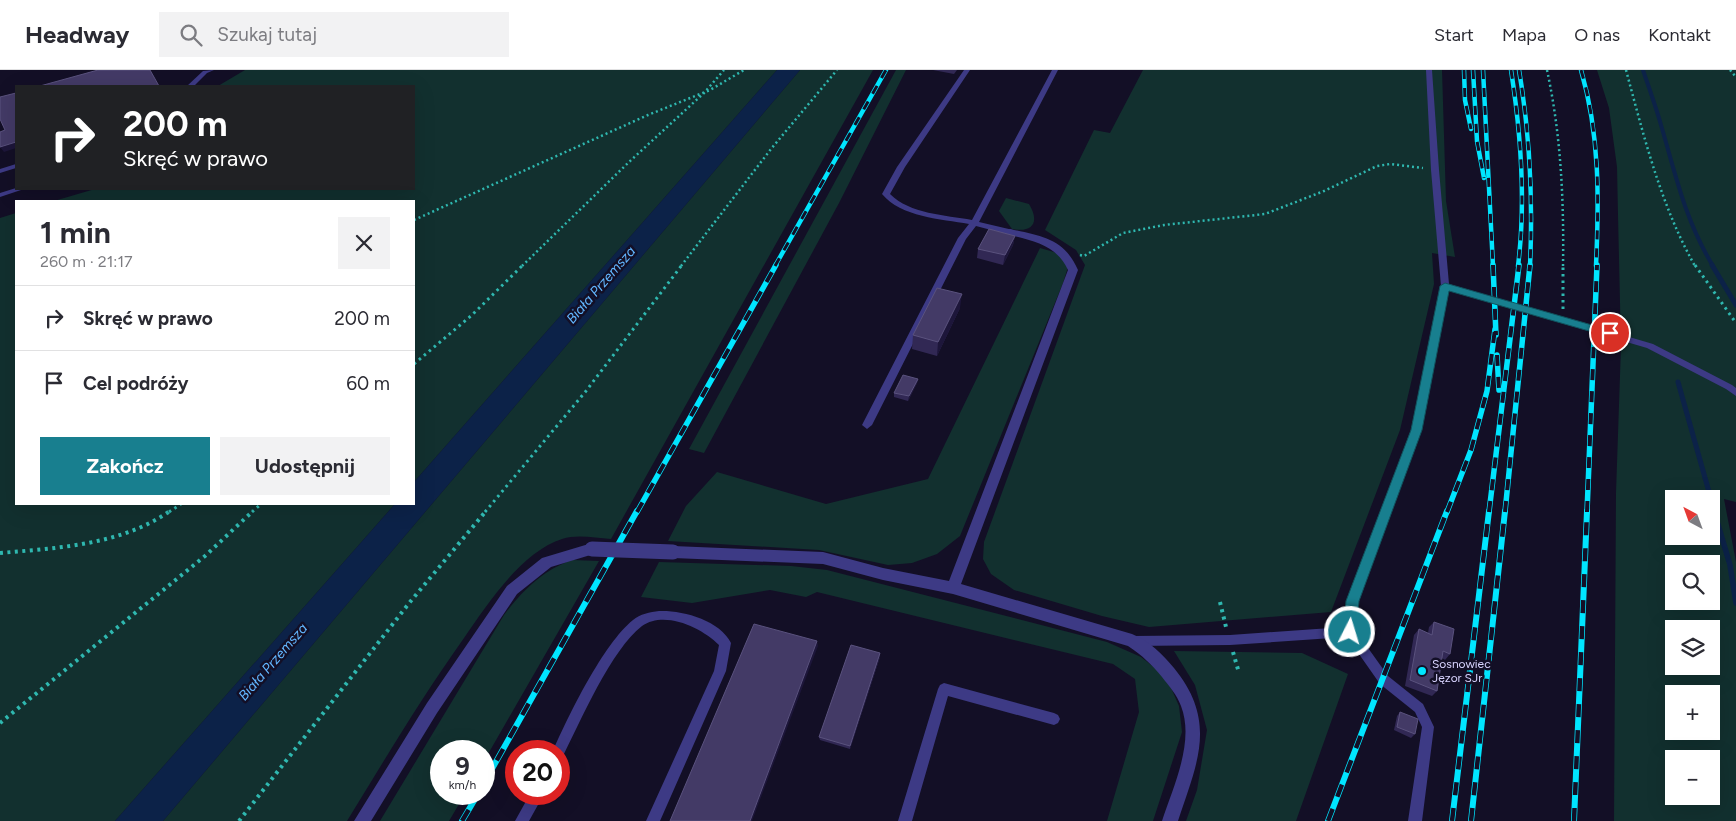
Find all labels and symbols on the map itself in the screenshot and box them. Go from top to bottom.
water label: Biała Przemsza [563,243,639,327]
pin [1589,312,1631,354]
north arrow [1665,490,1720,545]
position arrow [1323,605,1375,657]
water label: Biała Przemsza [235,620,311,704]
place label: Sosnowiec Jęzor SJr [1432,657,1491,685]
marker: Sosnowiec Jęzor SJr [1416,665,1428,677]
speed limit sign: 20 [505,740,570,805]

